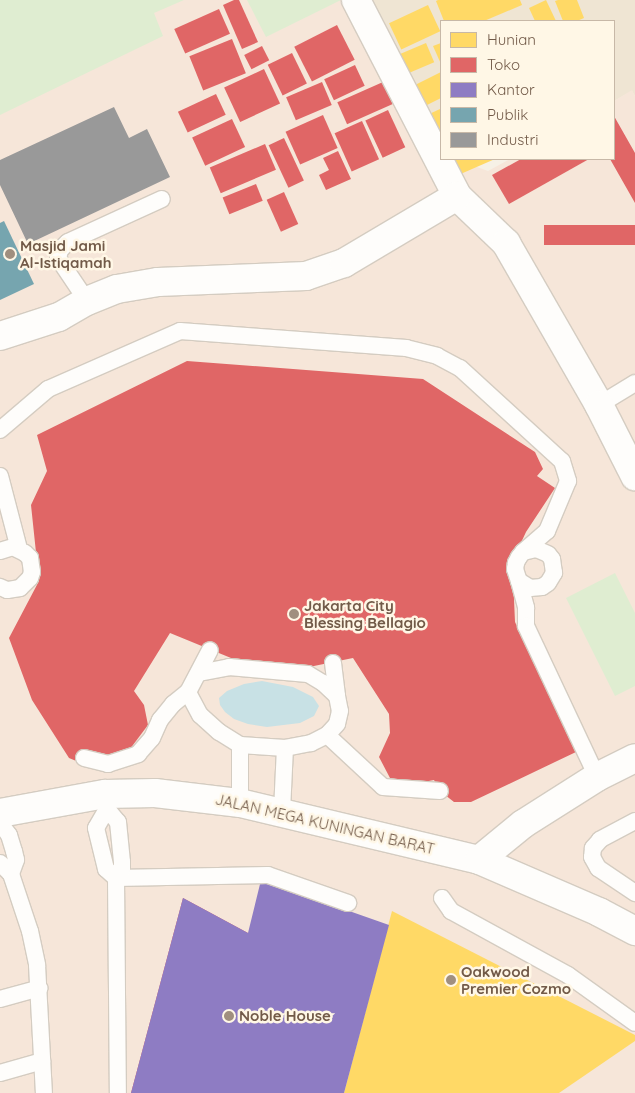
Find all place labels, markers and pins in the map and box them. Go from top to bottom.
place label: Masjid Jami Al-Istiqamah [20,236,111,271]
marker: Masjid Jami Al-Istiqamah [4,248,16,260]
place label: Jakarta City Blessing Bellagio [304,596,426,631]
marker: Jakarta City Blessing Bellagio [288,608,300,620]
place label: Oakwood Premier Cozmo [461,962,571,997]
marker: Oakwood Premier Cozmo [445,974,457,986]
place label: Noble House [239,1007,331,1025]
marker: Noble House [223,1010,235,1022]

